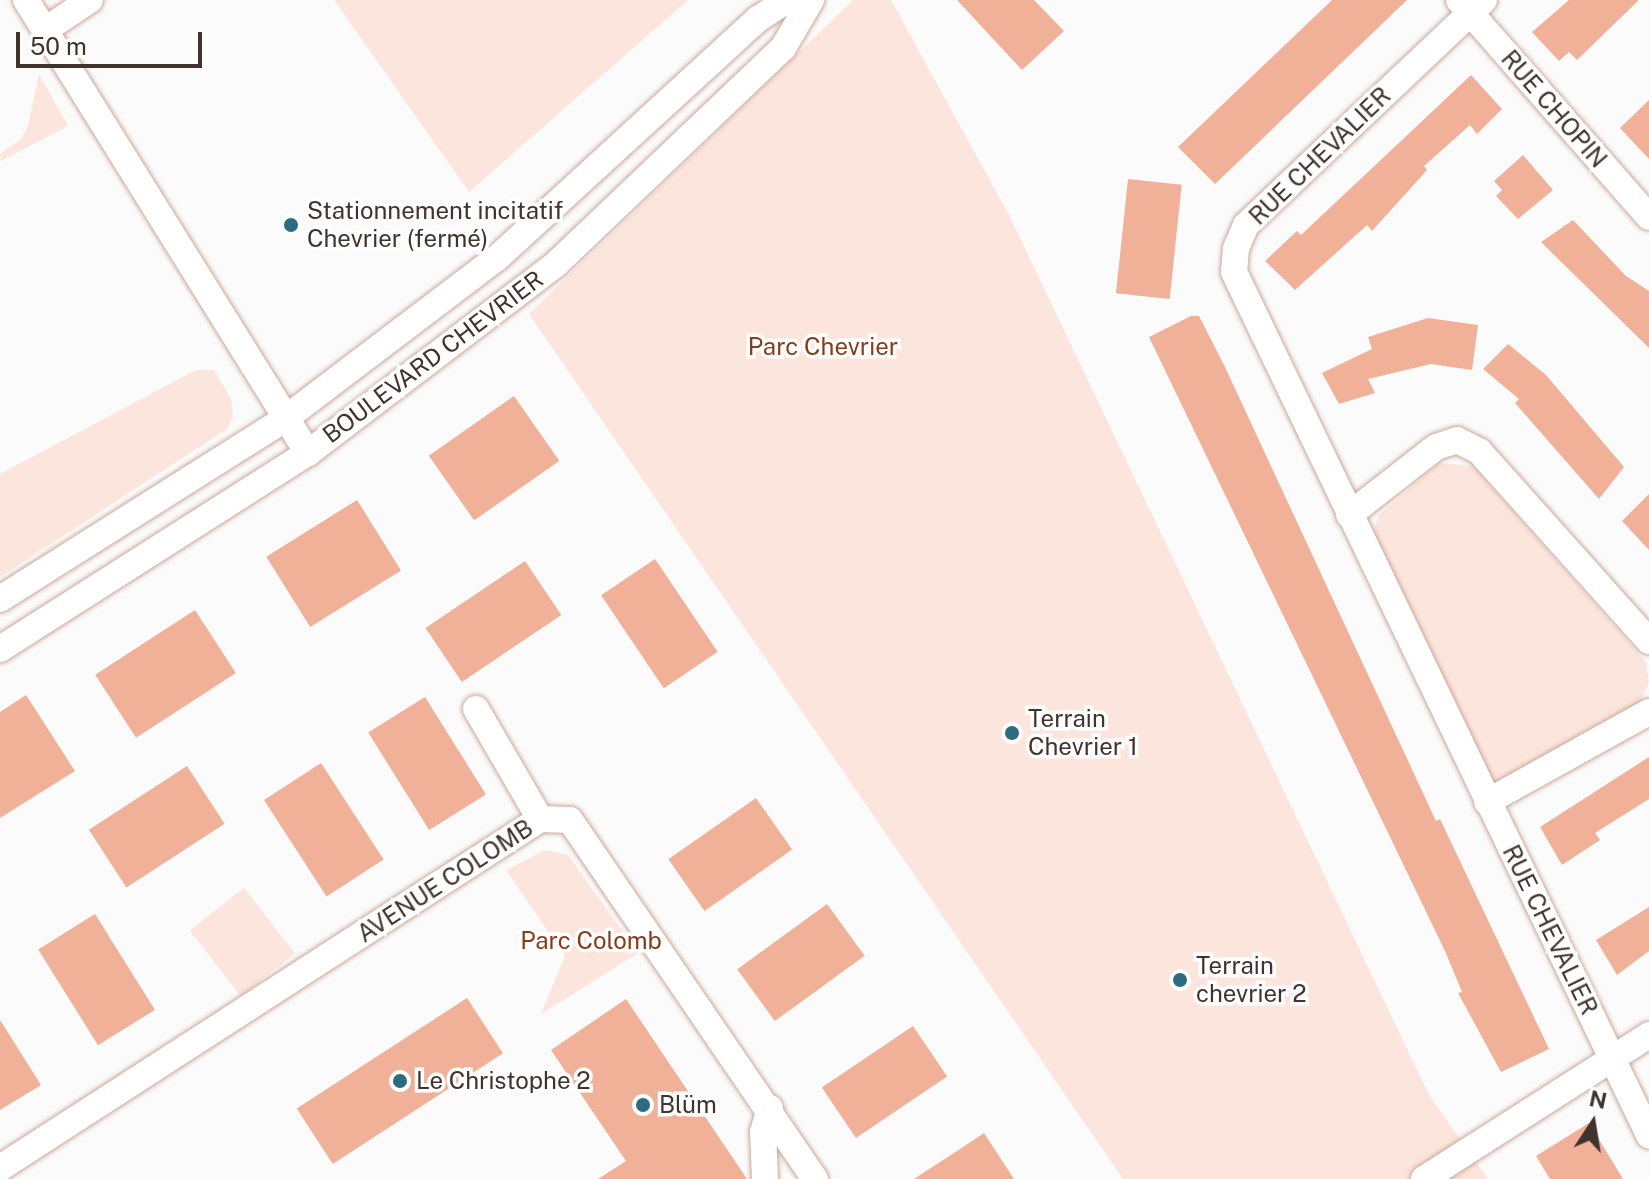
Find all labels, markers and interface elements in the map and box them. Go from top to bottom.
scale bar [20,16,206,66]
text: 50 m [30,32,87,60]
street label: RUE CHOPIN [1495,44,1613,174]
street label: RUE CHEVALIER [1243,81,1397,231]
place label: Stationnement incitatif Chevrier (fermé) [307,197,563,253]
marker: Stationnement incitatif Chevrier (fermé) [282,216,300,234]
street label: BOULEVARD CHEVRIER [317,265,549,449]
park label: Parc Chevrier [748,333,898,361]
place label: Terrain Chevrier 1 [1028,705,1138,761]
marker: Terrain Chevrier 1 [1003,724,1021,742]
street label: AVENUE COLOMB [352,814,538,948]
street label: RUE CHEVALIER [1496,840,1604,1020]
park label: Parc Colomb [520,927,662,955]
place label: Terrain chevrier 2 [1196,952,1307,1008]
marker: Terrain chevrier 2 [1171,971,1189,989]
place label: Le Christophe 2 [416,1067,591,1095]
marker: Le Christophe 2 [391,1072,409,1090]
north arrow [1553,1083,1633,1163]
text: N [1587,1085,1609,1114]
place label: Blüm [659,1091,717,1119]
marker: Blüm [634,1096,652,1114]

